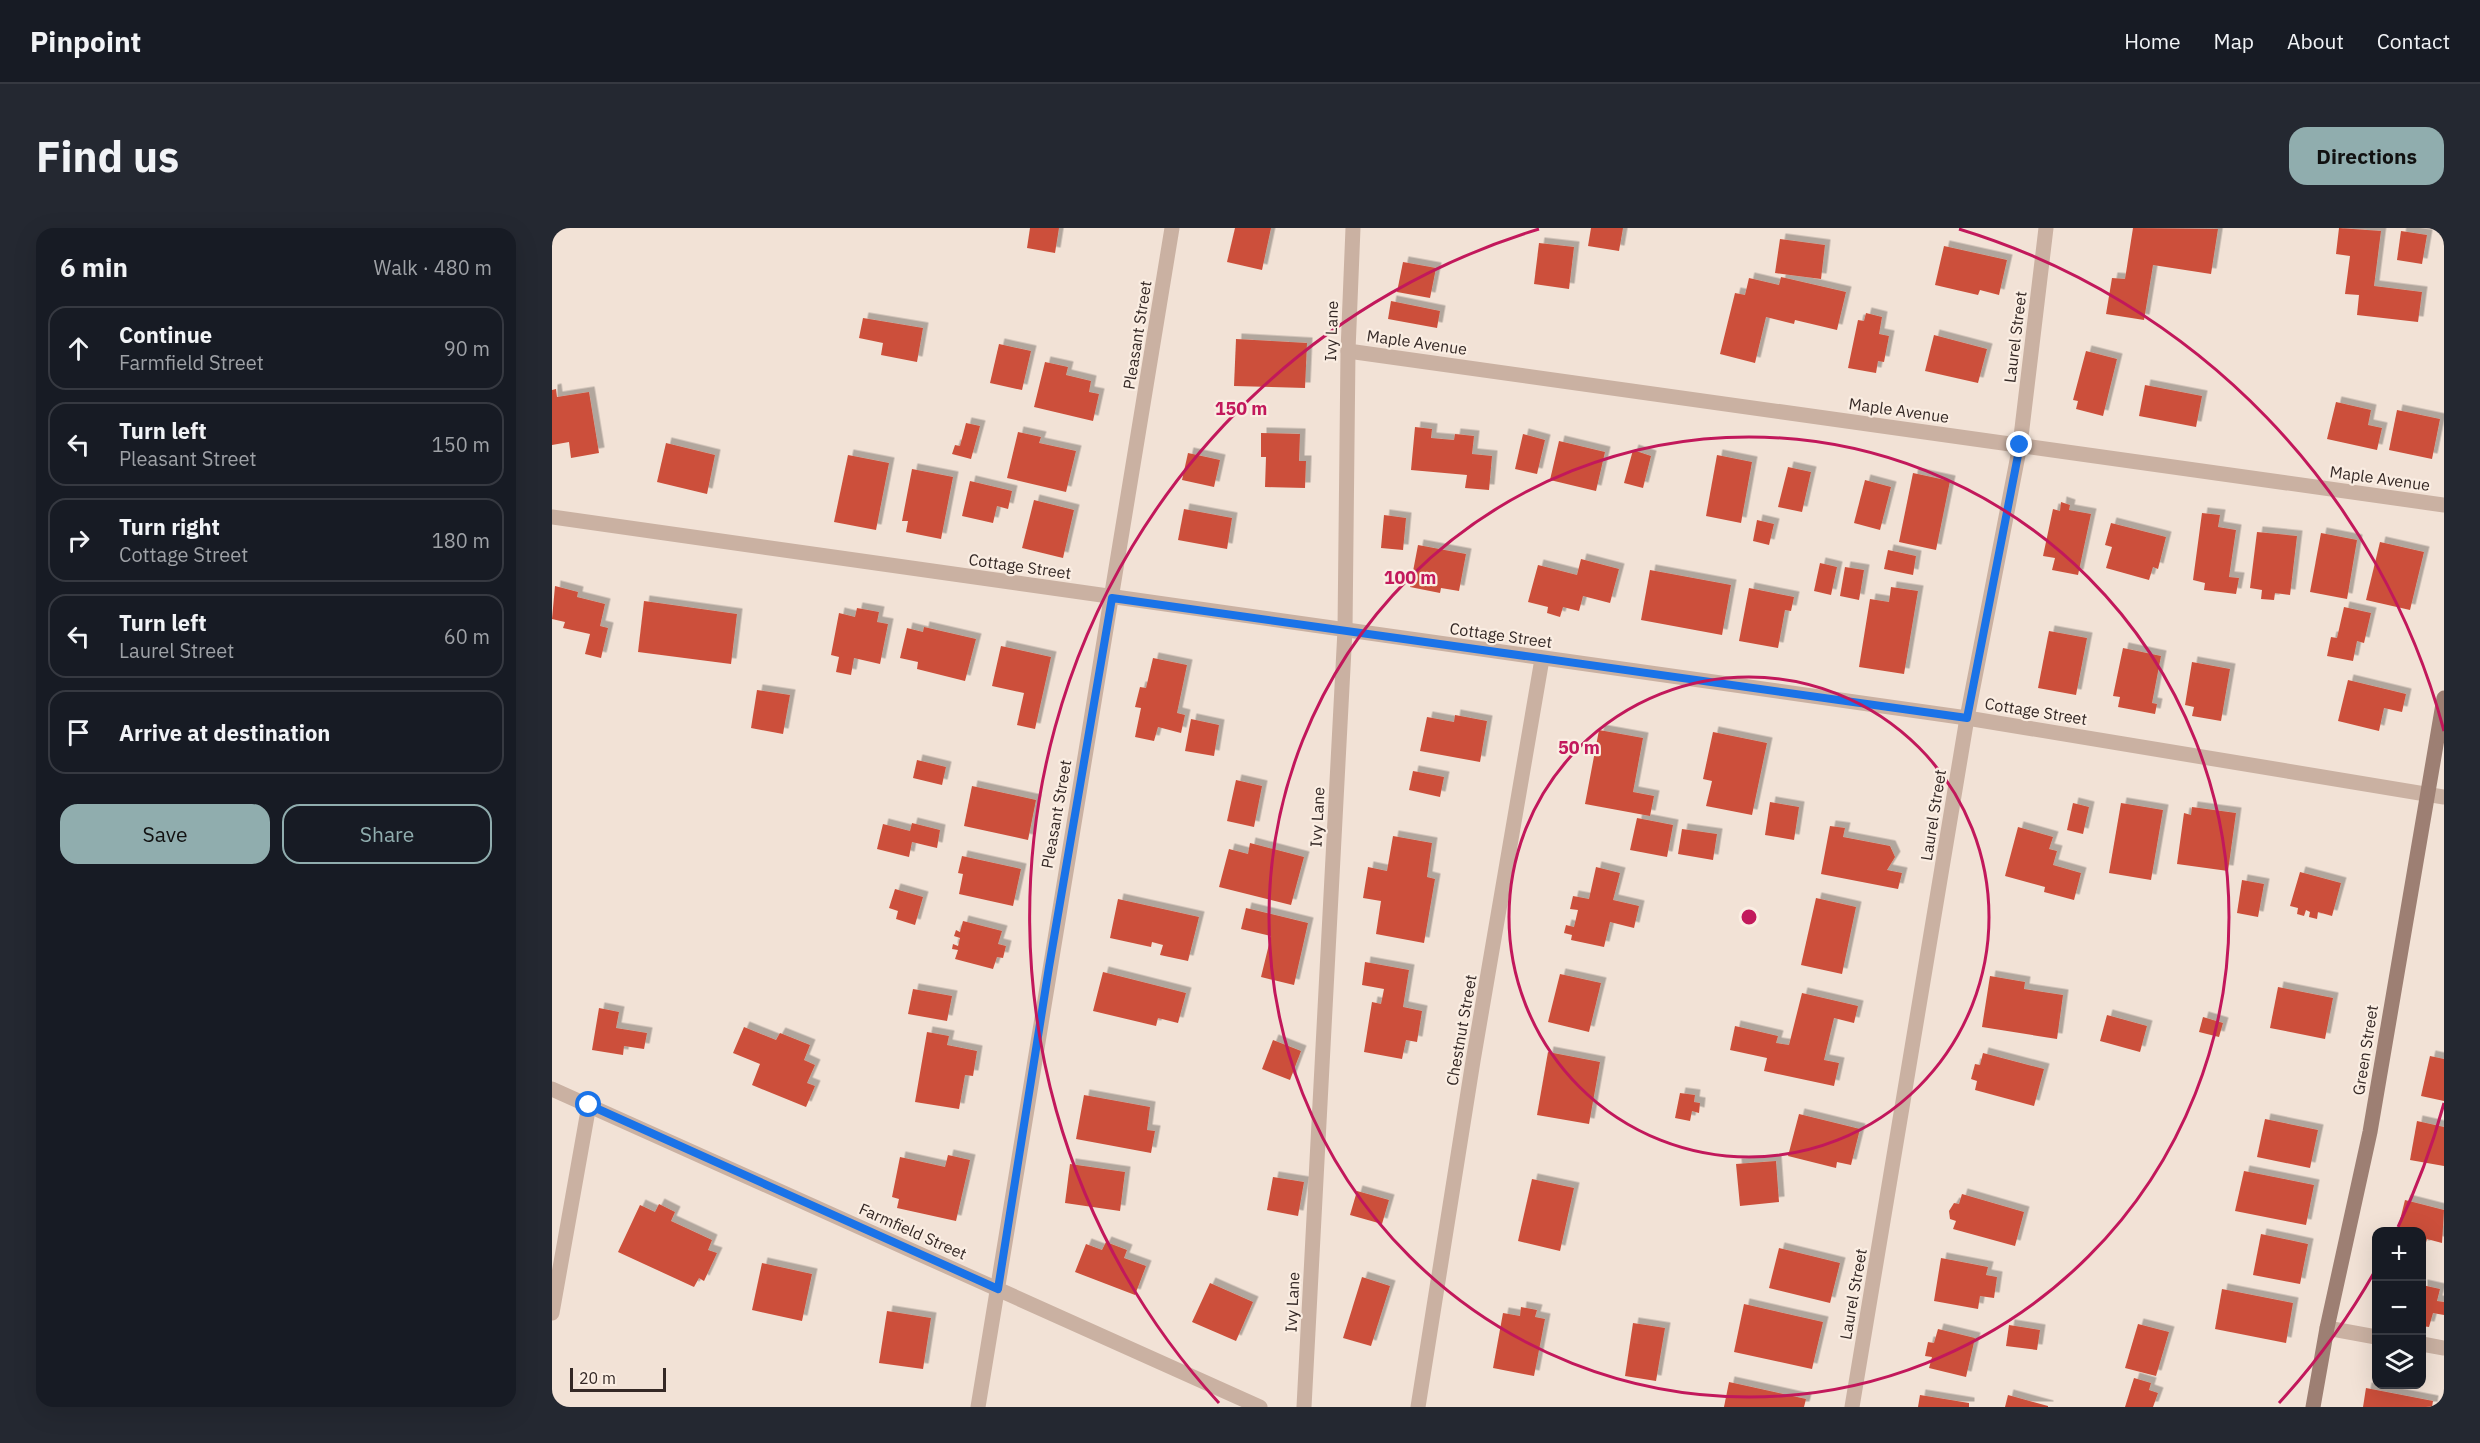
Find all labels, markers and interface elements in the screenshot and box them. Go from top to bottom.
text: Pinpoint [30,23,141,60]
text: Home [2124,27,2181,55]
text: Map [2214,27,2254,55]
text: About [2287,27,2344,55]
text: Contact [2377,27,2450,55]
button: Directions [2289,127,2444,185]
text: Find us [36,129,179,184]
text: 6 min [60,250,128,284]
text: Walk · 480 m [374,254,492,281]
street label: Pleasant Street [1119,279,1155,391]
street label: Laurel Street [1999,290,2031,384]
street label: Ivy Lane [1320,300,1342,362]
text: Continue [119,320,212,349]
street label: Maple Avenue [1366,325,1469,359]
icon: ahead [62,332,95,365]
text: 90 m [444,335,490,362]
text: Farmfield Street [119,349,264,376]
street label: Maple Avenue [1848,393,1951,427]
text: 150 m [1215,397,1267,420]
text: Turn left [119,416,207,445]
icon: left [62,428,95,461]
text: 150 m [432,431,490,458]
route end [2006,431,2032,457]
text: Pleasant Street [119,445,257,472]
street label: Maple Avenue [2329,461,2432,495]
text: Turn right [119,512,220,541]
icon: right [62,524,95,557]
text: 180 m [432,527,490,554]
text: Cottage Street [119,541,248,568]
street label: Cottage Street [967,549,1073,583]
text: 100 m [1384,566,1436,589]
text: Turn left [119,608,207,637]
street label: Cottage Street [1448,618,1554,652]
icon: left [62,620,95,653]
text: 60 m [444,623,490,650]
text: Laurel Street [119,637,234,664]
street label: Cottage Street [1983,693,2089,729]
icon: arrive [62,716,95,749]
text: Arrive at destination [119,718,330,747]
text: 50 m [1558,736,1600,759]
street label: Pleasant Street [1037,758,1075,870]
street label: Laurel Street [1916,768,1950,862]
street label: Ivy Lane [1305,786,1329,848]
button: Save [60,804,270,864]
button: Share [282,804,492,864]
centre of rings [1739,907,1759,927]
street label: Chestnut Street [1441,973,1481,1087]
street label: Green Street [2348,1003,2382,1097]
route start [575,1091,601,1117]
street label: Farmfield Street [856,1198,970,1264]
map controls [2372,1227,2426,1389]
button: + [2372,1227,2426,1281]
street label: Laurel Street [1835,1247,1871,1341]
street label: Ivy Lane [1280,1271,1304,1333]
button: − [2372,1281,2426,1335]
button: layers [2372,1335,2426,1389]
scale bar [570,1365,666,1392]
text: 20 m [579,1368,616,1388]

